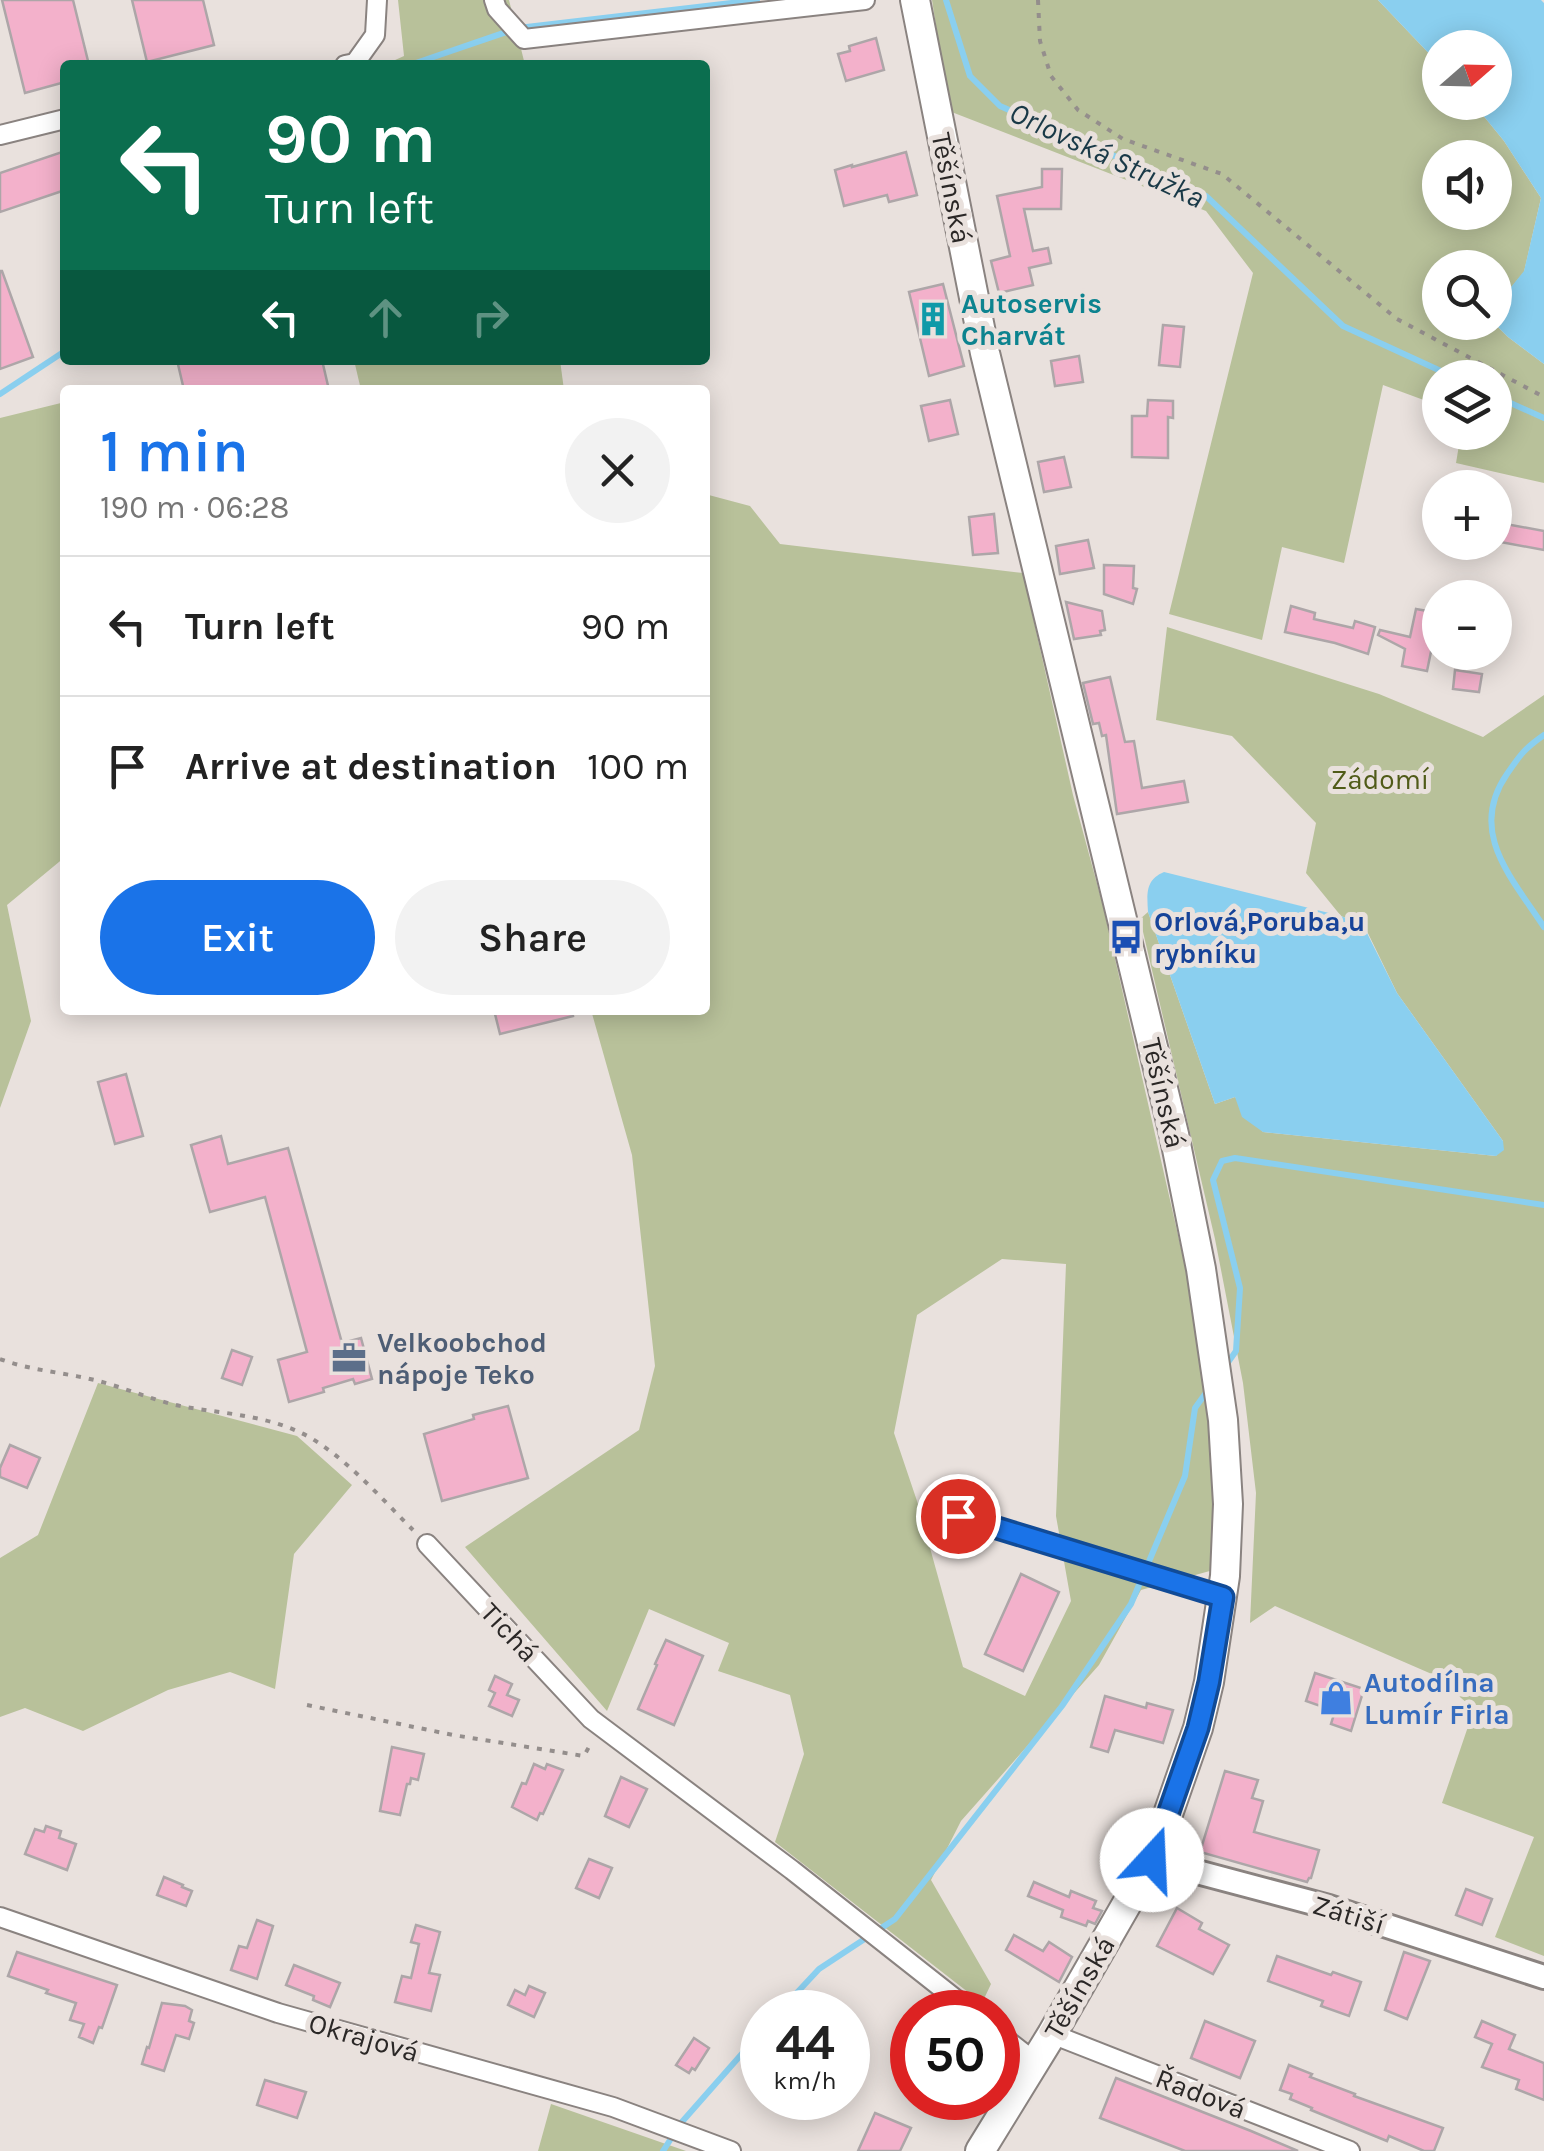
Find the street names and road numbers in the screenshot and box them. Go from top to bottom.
street label: Těšínská [925,130,978,246]
street label: Těšínská [1135,1035,1192,1151]
street label: Tichá [474,1596,545,1669]
street label: Zátiší [1309,1888,1390,1941]
street label: Těšínská [1037,1930,1122,2044]
street label: Okrajová [305,2006,423,2069]
street label: Řadová [1151,2061,1251,2126]

